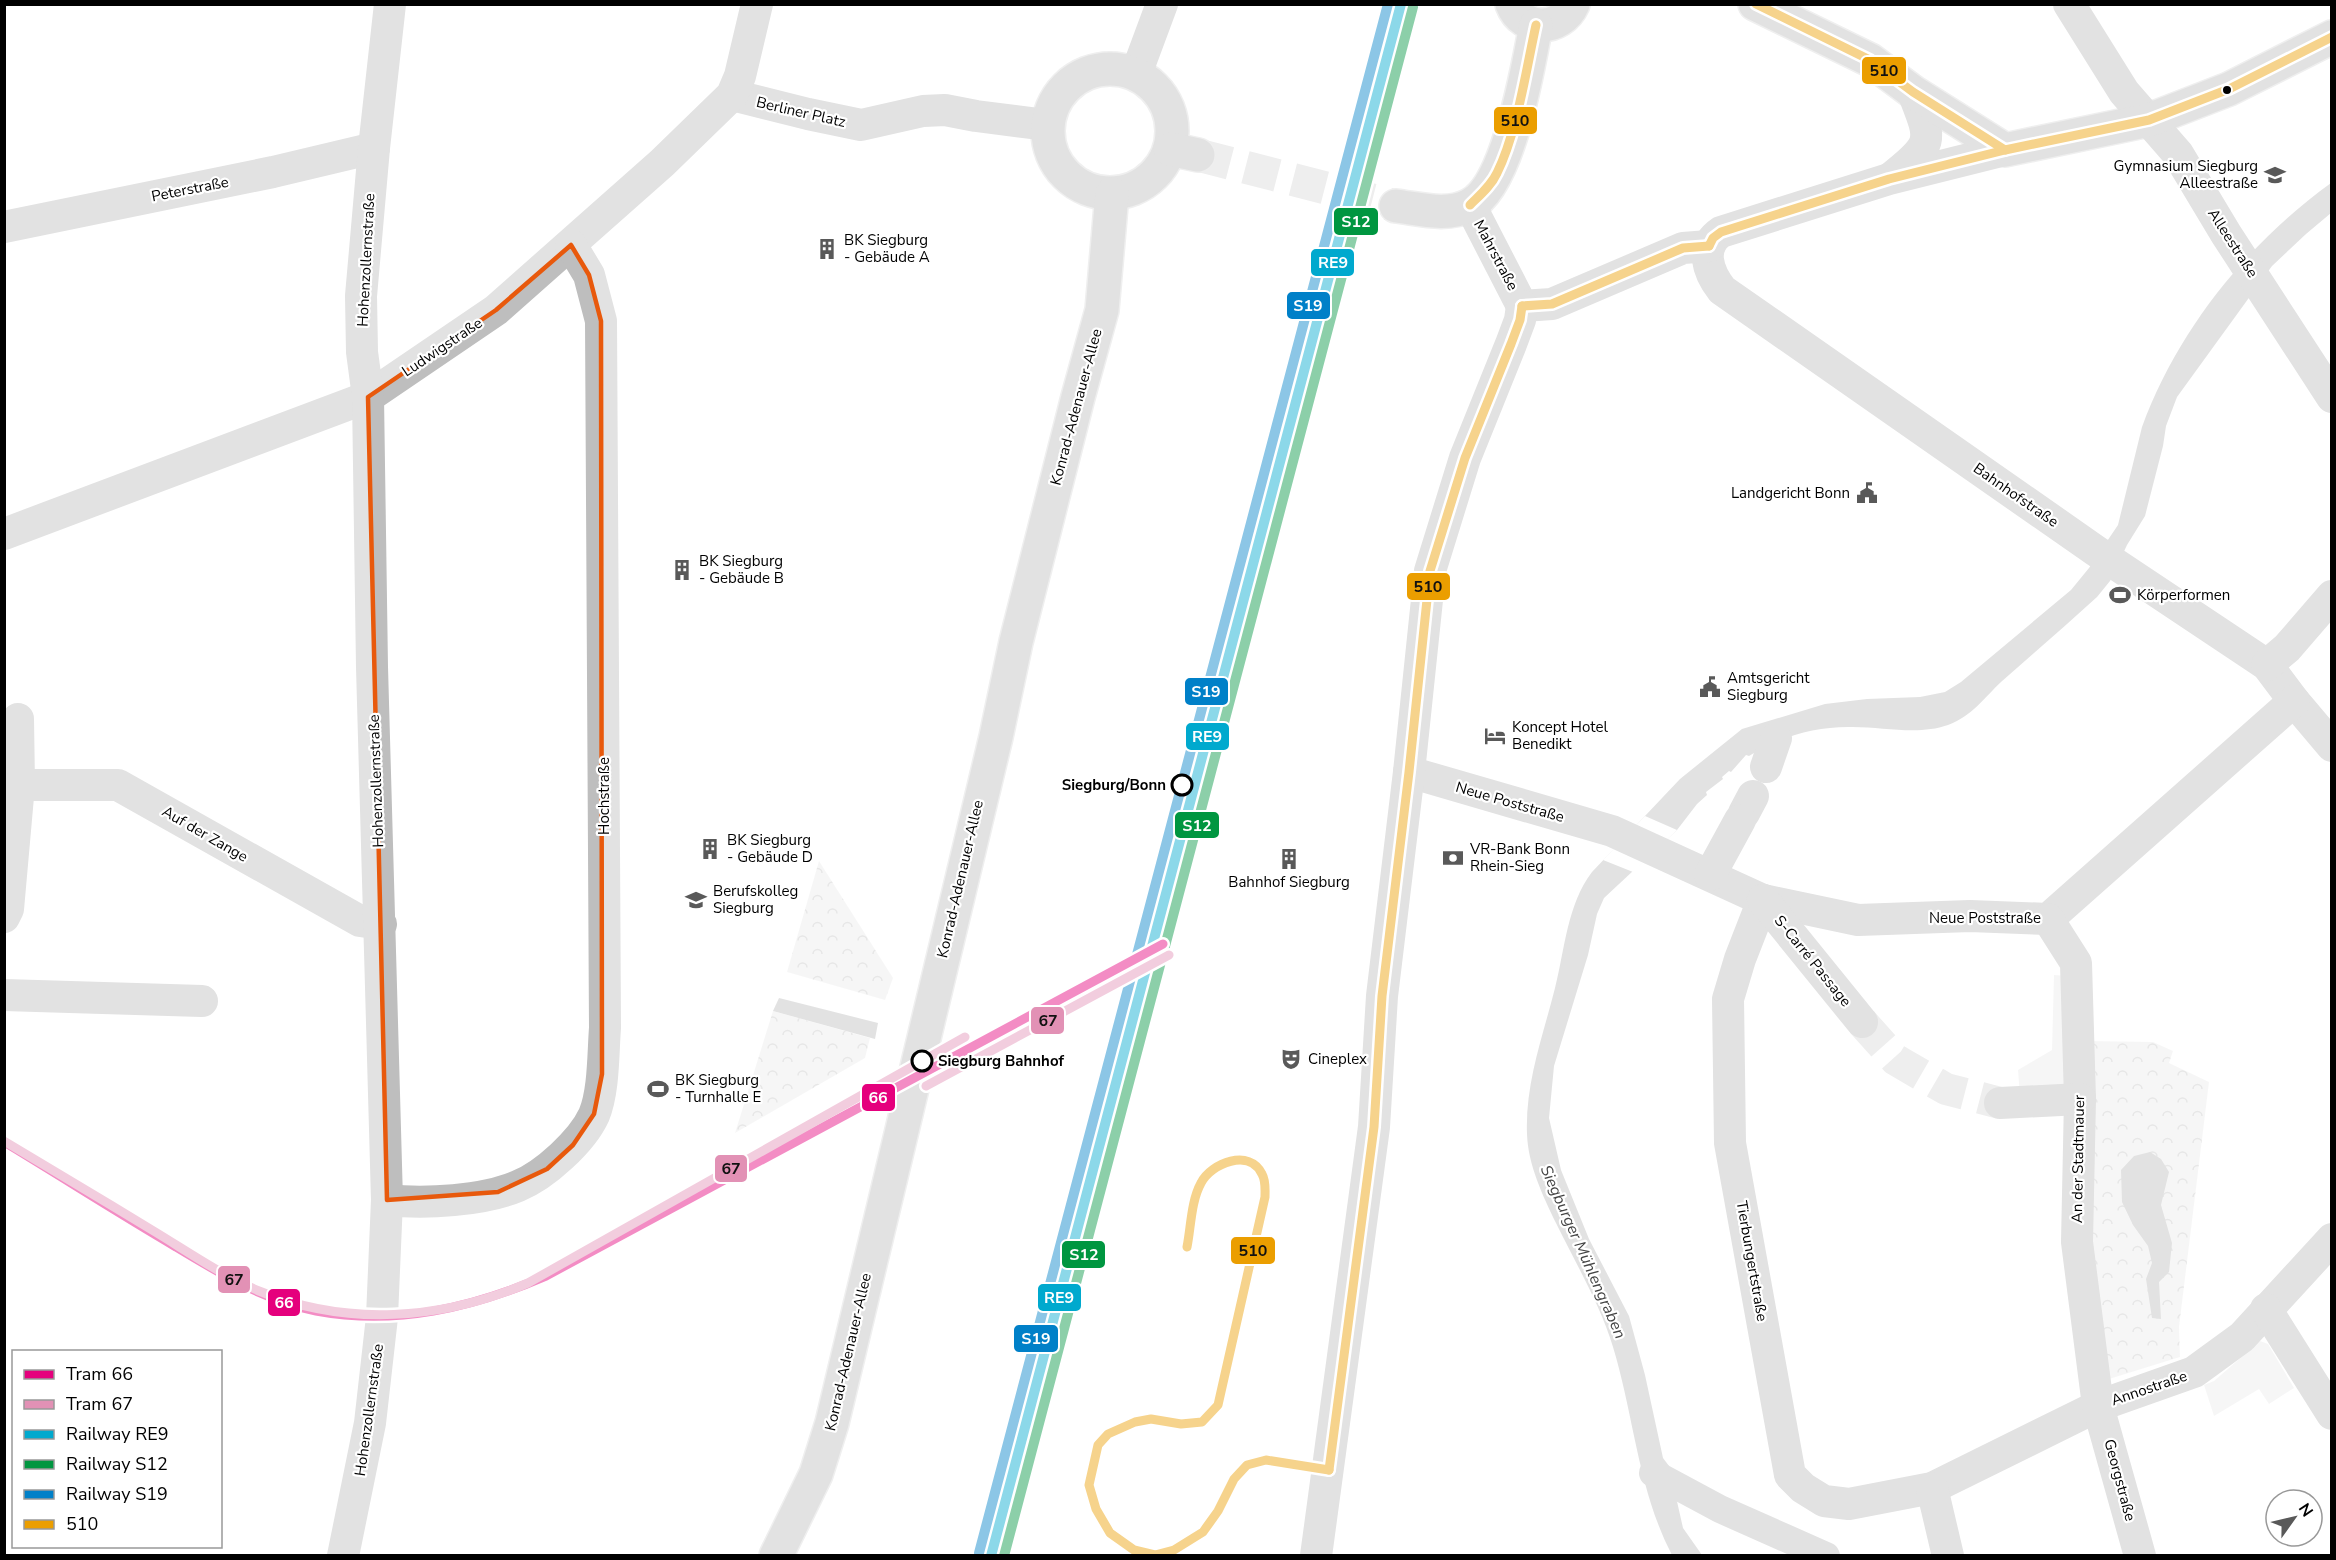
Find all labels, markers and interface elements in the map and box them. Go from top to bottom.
line badge: 510 [1861,56,1907,85]
text: 510 [1870,60,1898,82]
unlabelled marker [2221,84,2233,96]
street label: Berliner Platz [754,92,848,132]
line badge: 510 [1493,106,1538,135]
text: 510 [1501,110,1529,132]
place label: Gymnasium Siegburg Alleestraße [2114,156,2258,193]
school or university icon: Gymnasium Siegburg Alleestraße [2263,163,2287,187]
street label: Peterstraße [150,172,230,206]
street label: Hohenzollernstraße [353,193,379,327]
street label: Alleestraße [2203,205,2263,281]
line badge: S12 [1333,207,1379,236]
text: S12 [1341,211,1371,233]
street label: Mahrstraße [1469,216,1523,294]
place label: BK Siegburg - Gebäude A [844,230,930,267]
building icon: BK Siegburg - Gebäude A [815,237,839,261]
line badge: RE9 [1310,248,1355,277]
text: RE9 [1318,252,1348,274]
line badge: S19 [1286,291,1331,320]
text: S19 [1293,295,1323,317]
street label: Ludwigstraße [398,313,486,381]
street label: Konrad-Adenauer-Allee [1045,326,1107,488]
street label: Bahnhofstraße [1969,458,2063,532]
public building icon: Landgericht Bonn [1855,481,1879,505]
place label: Landgericht Bonn [1731,483,1850,503]
place label: BK Siegburg - Gebäude B [699,551,784,588]
building icon: BK Siegburg - Gebäude B [670,558,694,582]
line badge: 510 [1406,572,1451,601]
text: 510 [1414,576,1442,598]
sports icon: Körperformen [2108,583,2132,607]
place label: Körperformen [2137,585,2230,605]
place label: Amtsgericht Siegburg [1727,668,1810,705]
public building icon: Amtsgericht Siegburg [1698,675,1722,699]
line badge: S19 [1184,677,1229,706]
text: S19 [1191,681,1221,703]
street label: Hohenzollernstraße [364,714,388,848]
place label: Koncept Hotel Benedikt [1512,717,1608,754]
line badge: RE9 [1185,722,1230,751]
hotel icon: Koncept Hotel Benedikt [1483,724,1507,748]
text: RE9 [1192,726,1222,748]
street label: Hochstraße [594,757,614,835]
marker: Siegburg/Bonn [1171,774,1193,796]
place label: Siegburg/Bonn [1062,775,1166,795]
street label: Neue Poststraße [1453,777,1567,827]
street label: Konrad-Adenauer-Allee [932,798,988,960]
street label: Auf der Zange [158,801,252,867]
line badge: S12 [1174,811,1220,839]
text: S12 [1182,815,1212,837]
place label: BK Siegburg - Gebäude D [727,830,813,867]
building icon: BK Siegburg - Gebäude D [698,837,722,861]
place label: VR-Bank Bonn Rhein-Sieg [1469,839,1570,876]
bank icon: VR-Bank Bonn Rhein-Sieg [1441,846,1465,870]
building icon: Bahnhof Siegburg [1277,847,1301,871]
place label: Bahnhof Siegburg [1228,872,1350,892]
place label: Berufskolleg Siegburg [713,881,798,918]
school or university icon: Berufskolleg Siegburg [684,888,708,912]
street label: Neue Poststraße [1929,908,2041,928]
street label: S-Carré Passage [1770,911,1856,1011]
line badge: 67 [1030,1006,1065,1035]
text: 67 [1038,1010,1058,1032]
theatre icon: Cineplex [1279,1047,1303,1071]
place label: Cineplex [1308,1049,1367,1069]
marker: Siegburg Bahnhof [911,1050,933,1072]
place label: Siegburg Bahnhof [938,1051,1064,1071]
place label: BK Siegburg - Turnhalle E [675,1070,761,1107]
sports icon: BK Siegburg - Turnhalle E [646,1077,670,1101]
line badge: 66 [861,1083,896,1112]
text: 66 [868,1087,888,1109]
street label: An der Stadtmauer [2067,1094,2089,1223]
line badge: 67 [714,1154,748,1183]
text: 67 [721,1158,741,1180]
water label: Siegburger Mühlengraben [1535,1162,1631,1342]
street label: Tierbungertstraße [1732,1199,1772,1323]
line badge: 510 [1230,1236,1276,1265]
line badge: S12 [1061,1240,1106,1269]
text: 510 [1239,1240,1267,1262]
text: S12 [1069,1244,1099,1266]
line badge: 67 [217,1265,251,1294]
text: 67 [224,1269,244,1291]
street label: Konrad-Adenauer-Allee [820,1271,876,1433]
line badge: RE9 [1037,1283,1082,1312]
text: RE9 [1044,1287,1074,1309]
line badge: 66 [267,1288,301,1317]
text: 66 [274,1292,294,1314]
line badge: S19 [1013,1324,1059,1353]
text: S19 [1021,1328,1051,1350]
street label: Hohenzollernstraße [350,1343,388,1477]
legend [12,1350,222,1548]
text: Tram 66 [66,1362,133,1386]
street label: Annostraße [2108,1366,2190,1410]
text: Tram 67 [66,1392,133,1416]
text: Railway RE9 [66,1422,168,1446]
street label: Georgstraße [2099,1437,2141,1523]
text: Railway S12 [66,1452,168,1476]
text: Railway S19 [66,1482,168,1506]
north arrow [2264,1488,2324,1548]
text: N [2293,1499,2318,1521]
text: 510 [66,1512,98,1536]

